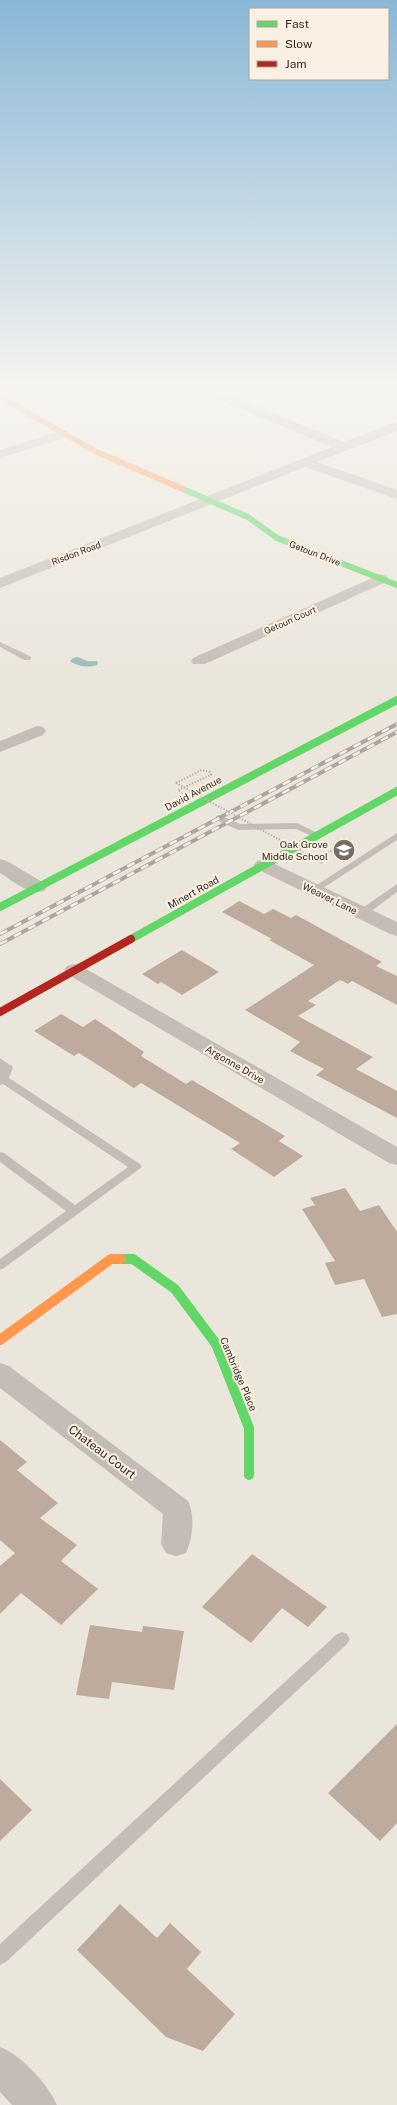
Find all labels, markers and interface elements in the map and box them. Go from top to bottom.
legend [249,8,389,80]
text: Fast [285,17,310,31]
text: Slow [285,37,313,51]
text: Jam [285,57,307,71]
street label: Getoun Drive [288,538,342,568]
street label: Risdon Road [50,539,102,567]
street label: Getoun Court [262,603,318,636]
street label: David Avenue [163,773,224,813]
school or university icon: Oak Grove Middle School [331,837,357,863]
place label: Oak Grove Middle School [262,838,328,862]
street label: Minert Road [165,873,221,911]
street label: Weaver Lane [301,880,360,917]
street label: Argonne Drive [203,1042,267,1086]
street label: Cambridge Place [218,1335,260,1413]
street label: Chateau Court [66,1422,139,1482]

